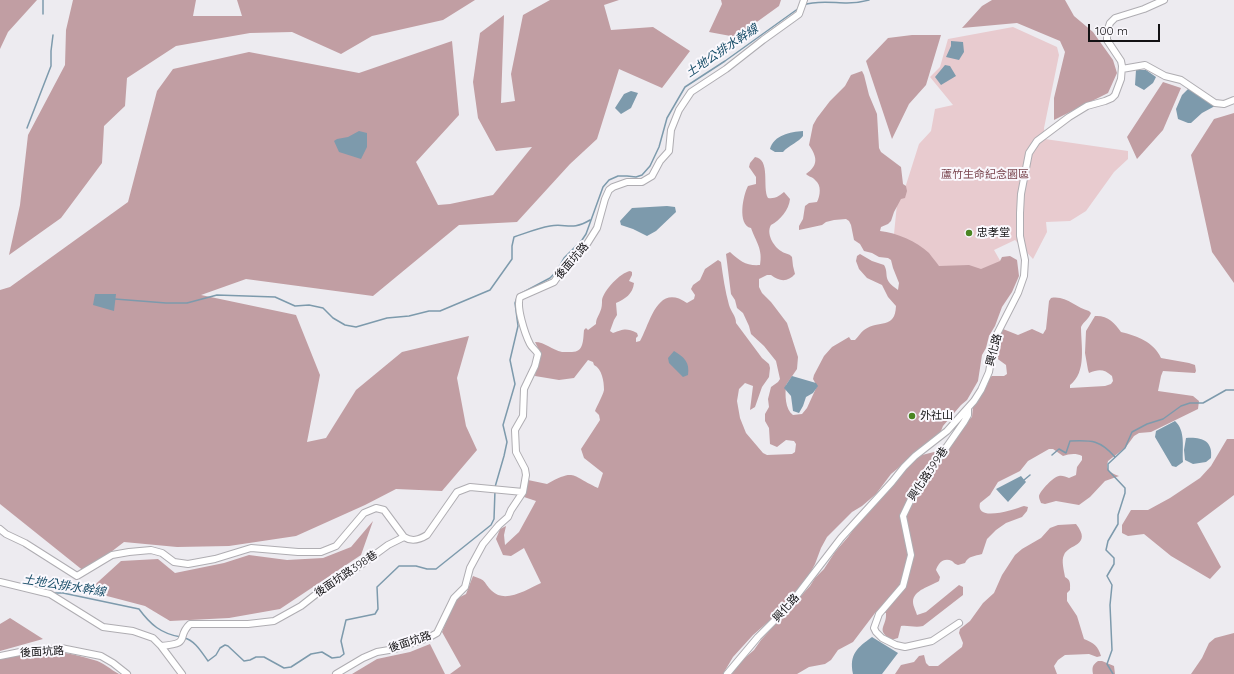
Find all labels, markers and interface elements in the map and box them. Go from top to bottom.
scale bar [1090,16,1162,42]
water label: 土地公排水幹線 [683,22,761,80]
text: 100 m [1095,23,1128,38]
park label: 蘆竹生命紀念園區 [941,168,1029,182]
place label: 忠孝堂 [977,226,1010,240]
marker: 忠孝堂 [964,228,974,238]
street label: 後面坑路 [553,240,591,282]
street label: 興化路 [983,332,1005,368]
place label: 外社山 [920,409,953,423]
marker: 外社山 [907,411,917,421]
street label: 興化路399巷 [905,445,951,503]
street label: 後面坑路398巷 [312,548,380,600]
water label: 土地公排水幹線 [21,572,107,600]
street label: 興化路 [770,591,802,625]
street label: 後面坑路 [387,629,433,655]
street label: 後面坑路 [20,644,64,660]

